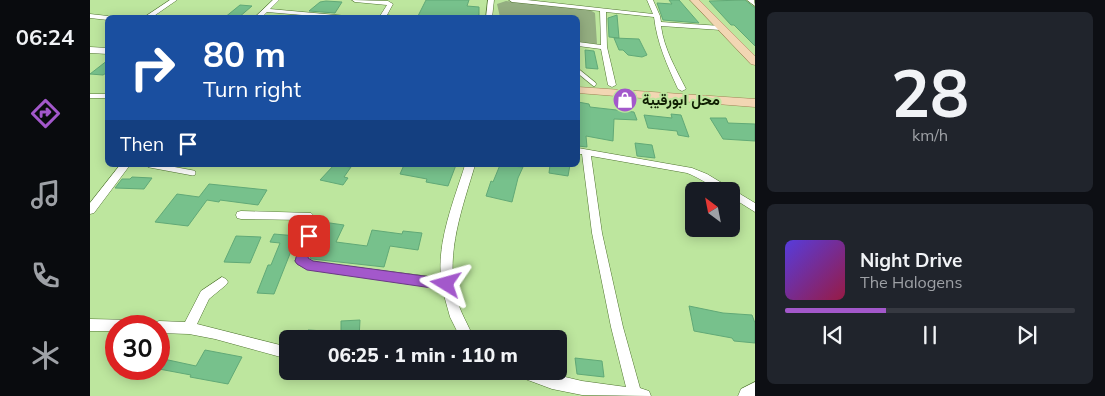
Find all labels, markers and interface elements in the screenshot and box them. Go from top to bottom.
text: 06:24 [16,23,74,51]
text: 80 m [203,32,286,76]
icon: right [120,35,185,100]
text: 28 [891,52,969,133]
text: Turn right [203,75,301,103]
shop icon: محل ابورقيبة [612,87,638,113]
place label: محل ابورقيبة [642,90,720,109]
icon: directions [28,96,63,131]
text: km/h [912,125,948,145]
icon: arrive [174,130,202,158]
text: Then [120,132,164,156]
icon: music [28,177,63,212]
north arrow [685,182,740,238]
map controls [685,182,740,237]
pin [288,215,330,257]
icon: arrive [295,222,323,250]
text: Night Drive [860,248,962,272]
position arrow [419,257,471,309]
icon: phone [28,258,63,293]
text: The Halogens [860,272,962,292]
speed limit sign: 30 [105,315,170,380]
icon: previous [819,321,847,349]
icon: pause [916,321,944,349]
icon: next [1013,321,1041,349]
icon: climate [28,338,63,373]
text: 06:25 · 1 min · 110 m [328,343,518,367]

